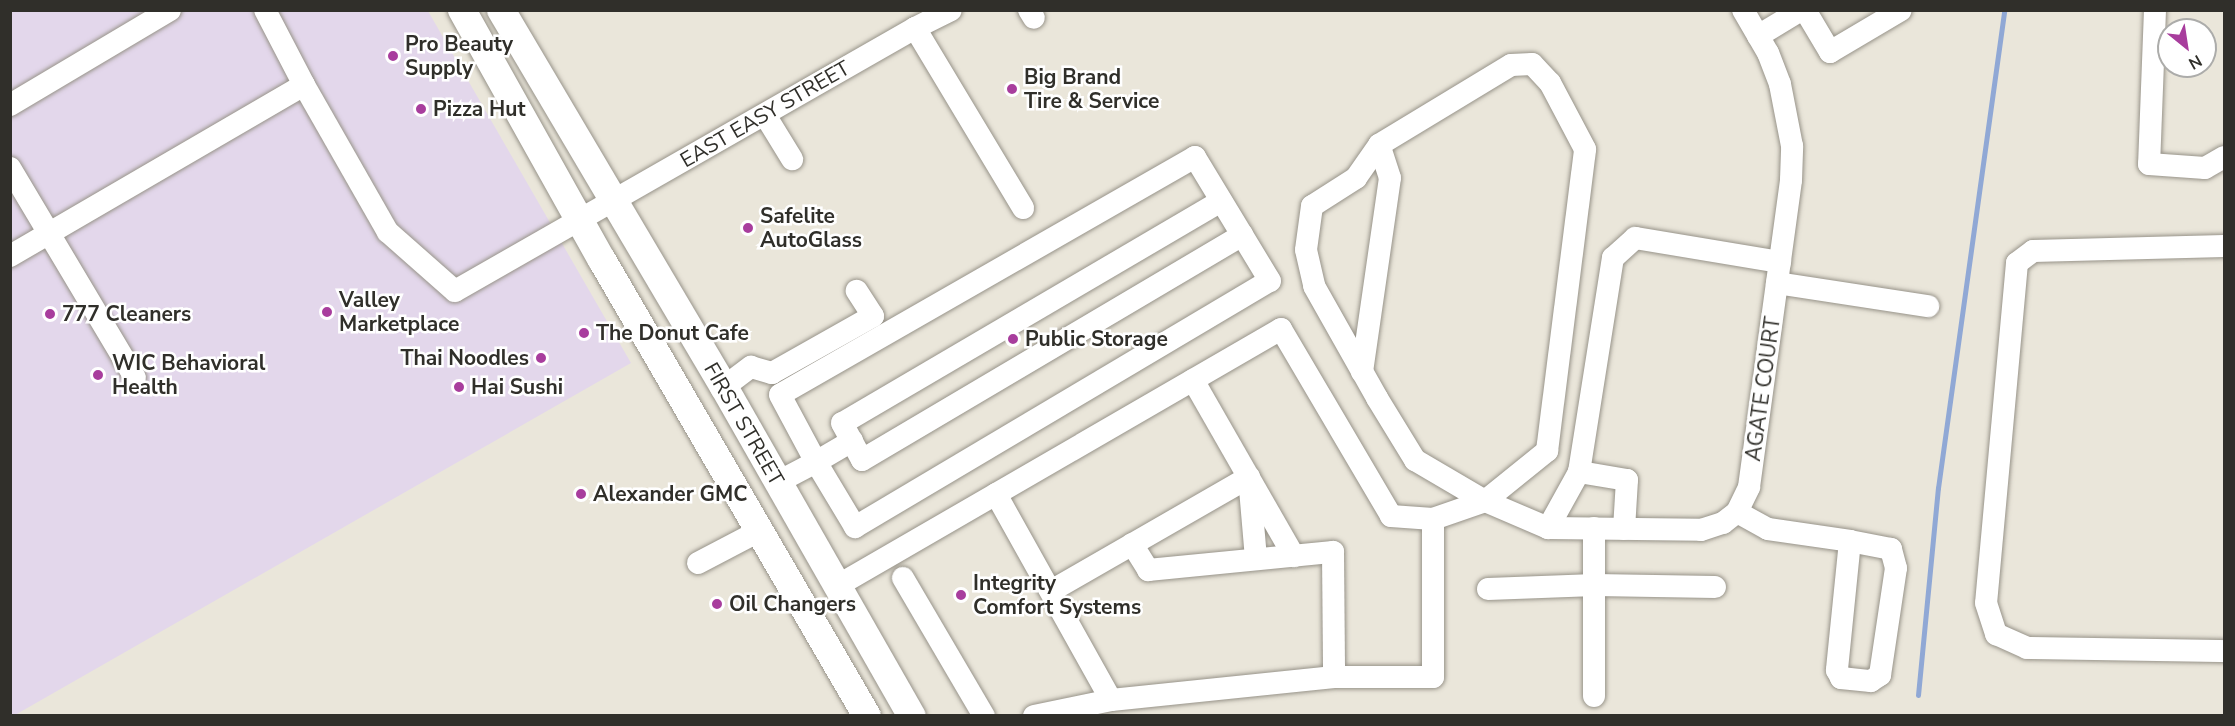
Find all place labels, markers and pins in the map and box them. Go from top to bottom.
place label: Pro Beauty Supply [405,31,513,81]
marker: Pro Beauty Supply [386,49,400,63]
place label: Big Brand Tire & Service [1024,64,1159,114]
marker: Big Brand Tire & Service [1005,82,1019,96]
place label: Pizza Hut [433,96,525,122]
marker: Pizza Hut [414,102,428,116]
place label: Safelite AutoGlass [760,203,862,253]
marker: Safelite AutoGlass [741,221,755,235]
place label: Valley Marketplace [339,287,459,337]
place label: 777 Cleaners [62,301,191,327]
marker: Valley Marketplace [320,305,334,319]
marker: 777 Cleaners [43,307,57,321]
place label: The Donut Cafe [596,320,749,346]
marker: The Donut Cafe [577,326,591,340]
place label: Public Storage [1025,326,1168,352]
marker: Public Storage [1006,332,1020,346]
place label: Thai Noodles [400,345,529,371]
place label: WIC Behavioral Health [112,350,266,400]
marker: Thai Noodles [534,351,548,365]
marker: WIC Behavioral Health [89,366,107,384]
place label: Hai Sushi [471,374,563,400]
marker: Hai Sushi [452,380,466,394]
place label: Alexander GMC [593,481,748,507]
marker: Alexander GMC [574,487,588,501]
place label: Integrity Comfort Systems [973,570,1141,620]
marker: Integrity Comfort Systems [954,588,968,602]
place label: Oil Changers [729,591,856,617]
marker: Oil Changers [710,597,724,611]

